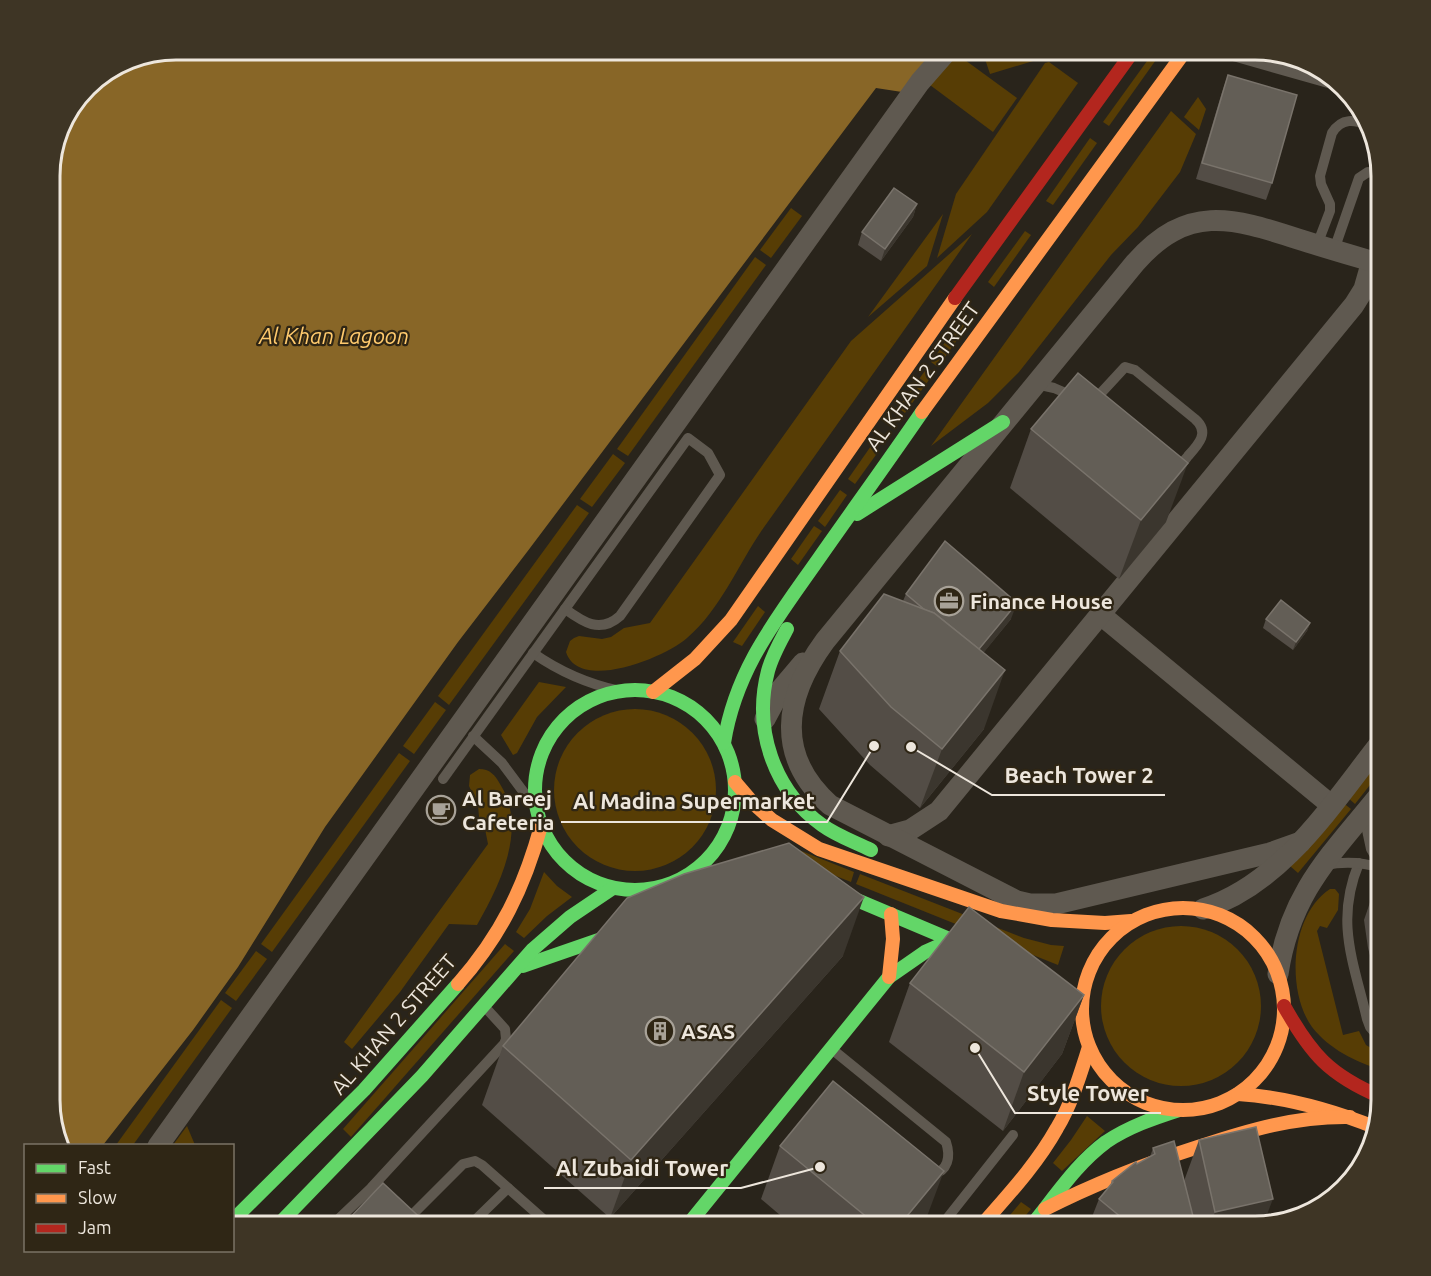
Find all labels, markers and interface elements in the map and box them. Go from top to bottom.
street label: AL KHAN 2 STREET [860,297,984,455]
water label: Al Khan Lagoon [258,323,409,348]
office icon: Finance House [933,585,965,617]
place label: Finance House [970,589,1113,613]
callout: Beach Tower 2 [992,755,1165,795]
text: Beach Tower 2 [1004,762,1154,787]
callout: Al Madina Supermarket [561,782,827,822]
place label: Al Bareej Cafeteria [462,786,554,834]
text: Al Madina Supermarket [573,788,815,813]
cafe icon: Al Bareej Cafeteria [425,794,457,826]
street label: AL KHAN 2 STREET [326,949,461,1099]
building icon: ASAS [644,1015,676,1047]
place label: ASAS [681,1019,735,1043]
callout: Style Tower [1015,1073,1161,1113]
text: Style Tower [1027,1080,1149,1105]
legend [24,1144,234,1252]
callout: Al Zubaidi Tower [544,1148,741,1188]
text: Al Zubaidi Tower [556,1155,728,1180]
text: Fast [78,1157,111,1177]
text: Slow [78,1187,117,1207]
text: Jam [78,1217,112,1237]

